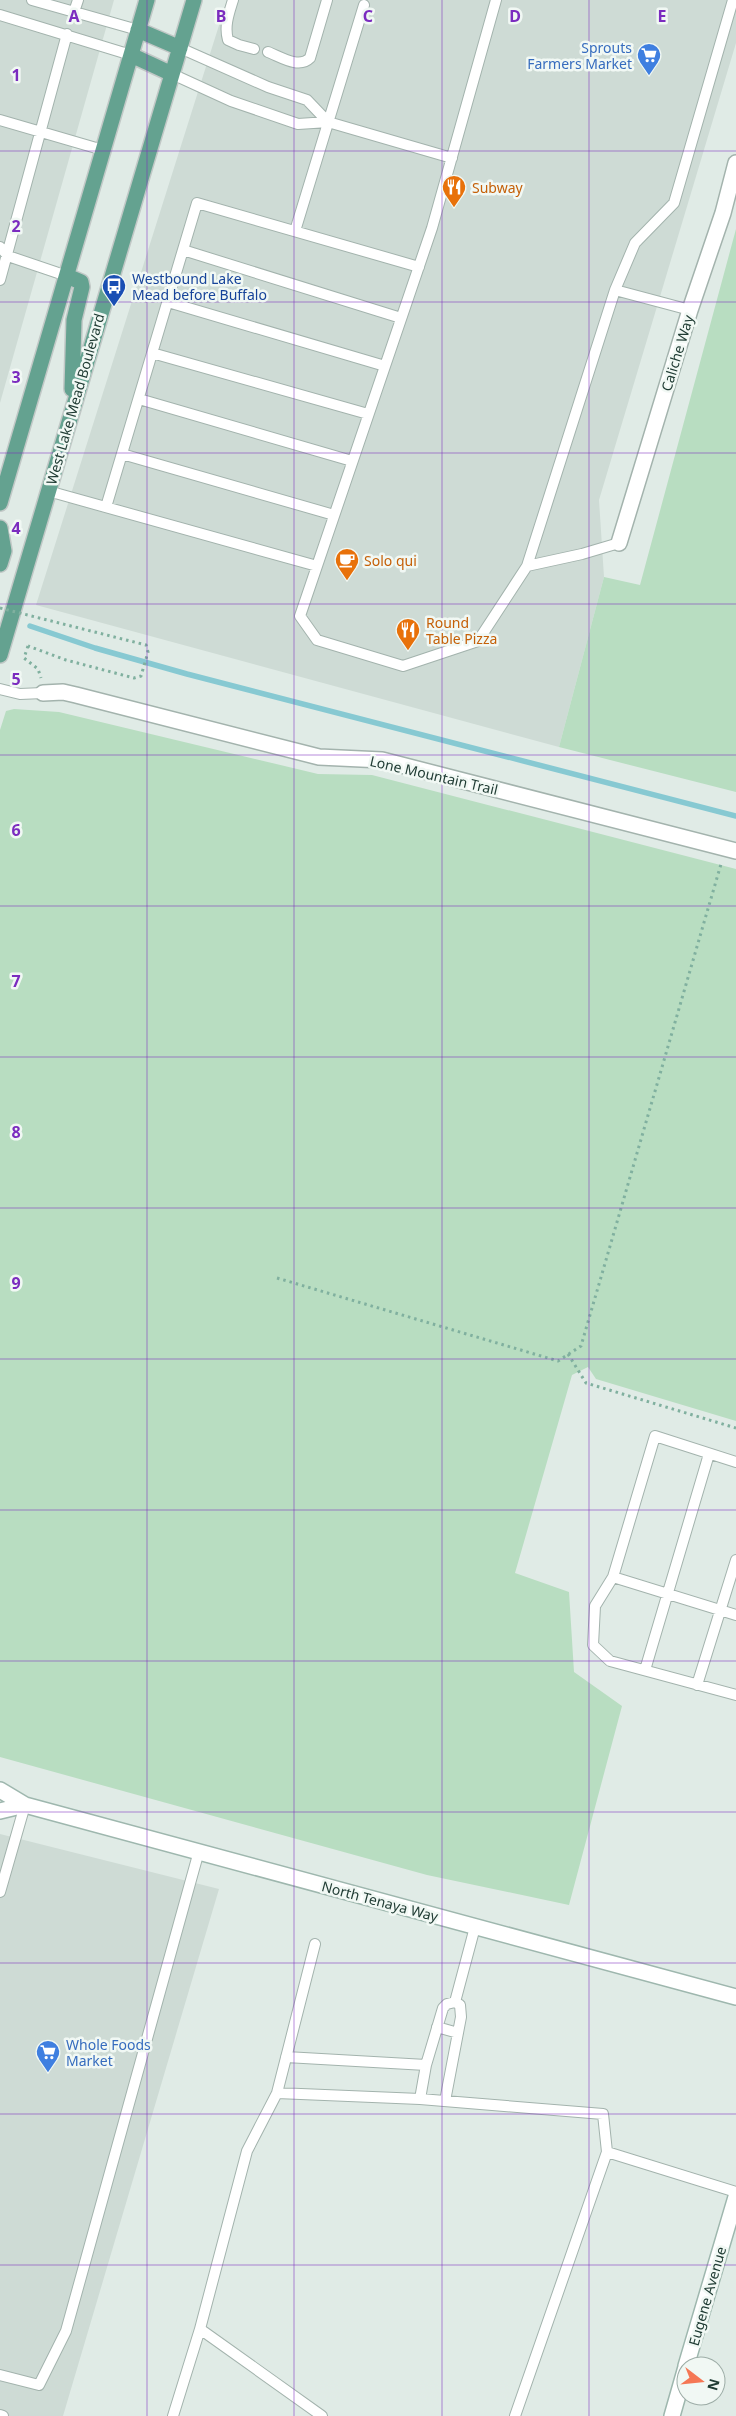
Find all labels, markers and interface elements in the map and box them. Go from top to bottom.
text: A [68,5,80,27]
text: B [216,5,226,27]
text: C [363,5,373,27]
text: D [509,5,521,27]
text: E [658,5,667,27]
place label: Sprouts Farmers Market [527,38,632,73]
supermarket icon: Sprouts Farmers Market [636,42,662,76]
text: 1 [11,64,21,86]
restaurant icon: Subway [441,174,467,208]
place label: Subway [472,178,524,197]
text: 2 [11,215,21,237]
place label: Westbound Lake Mead before Buffalo [132,269,267,304]
bus stop icon: Westbound Lake Mead before Buffalo [101,273,127,307]
street label: West Lake Mead Boulevard [41,311,109,487]
street label: Caliche Way [656,312,698,393]
text: 3 [11,366,21,388]
text: 4 [11,517,21,539]
cafe icon: Solo qui [334,547,360,581]
place label: Solo qui [364,551,417,570]
place label: Round Table Pizza [426,613,497,648]
restaurant icon: Round Table Pizza [395,617,421,651]
text: 5 [11,668,21,690]
street label: Lone Mountain Trail [368,751,500,799]
text: 6 [11,819,21,841]
text: 7 [11,970,21,992]
text: 8 [11,1121,21,1143]
text: 9 [11,1272,21,1294]
street label: North Tenaya Way [320,1876,441,1926]
place label: Whole Foods Market [66,2035,151,2070]
supermarket icon: Whole Foods Market [35,2039,61,2073]
street label: Eugene Avenue [684,2244,730,2348]
north arrow [676,2356,726,2406]
text: N [703,2377,725,2393]

